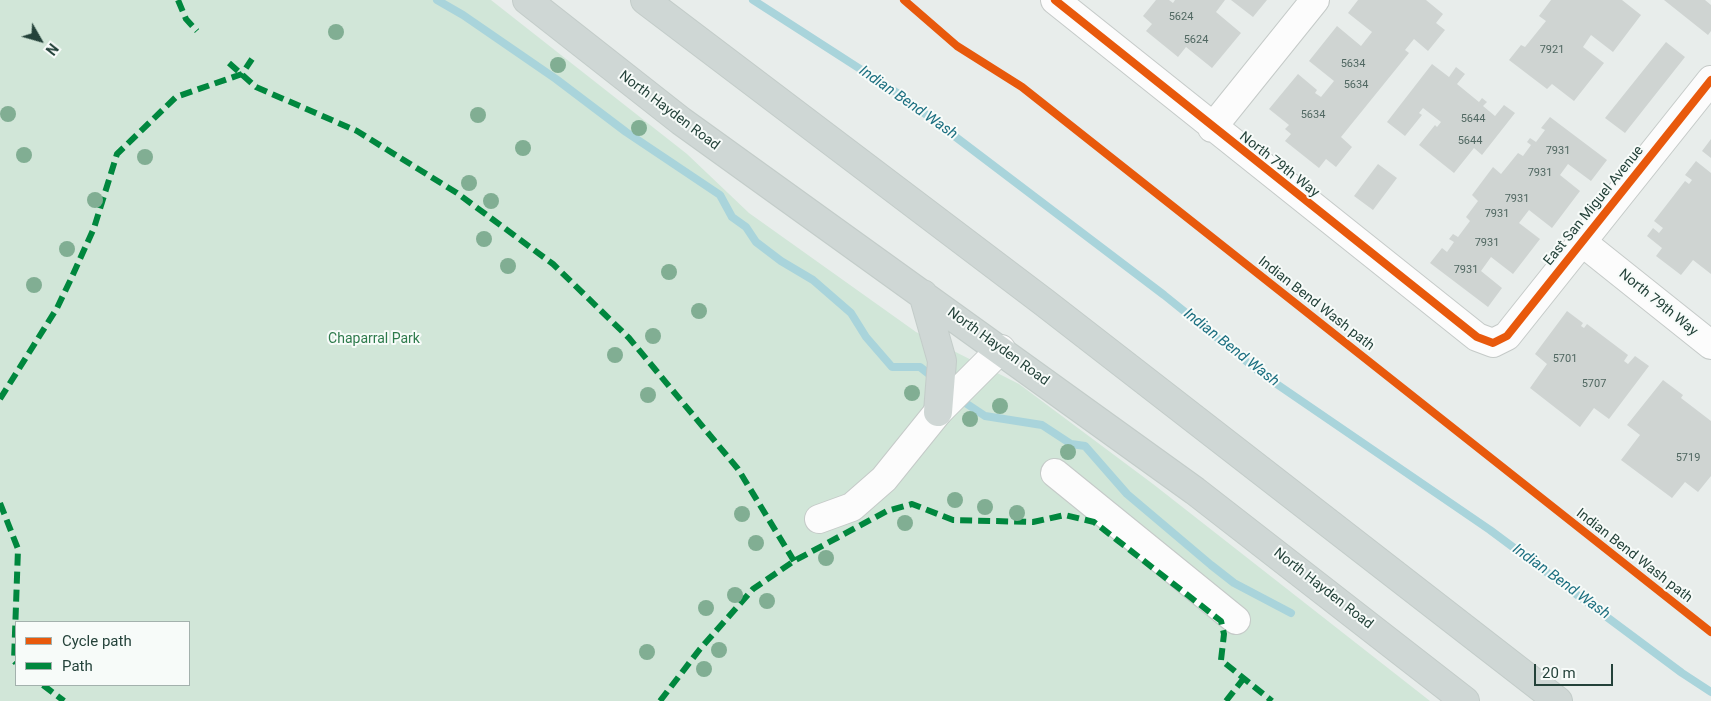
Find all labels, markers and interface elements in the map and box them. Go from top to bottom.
house number: 5624 [1169,10,1193,24]
north arrow [15,15,65,65]
house number: 5624 [1184,33,1208,47]
text: N [42,40,61,58]
house number: 7921 [1540,43,1564,57]
house number: 5634 [1341,57,1365,71]
water label: Indian Bend Wash [855,62,961,144]
street label: North Hayden Road [615,68,723,154]
house number: 5634 [1344,78,1368,92]
house number: 5634 [1301,108,1325,122]
house number: 5644 [1461,112,1485,126]
street label: North 79th Way [1236,129,1322,201]
house number: 5644 [1458,134,1482,148]
street label: East San Miguel Avenue [1541,143,1647,269]
house number: 7931 [1546,144,1570,158]
house number: 7931 [1528,166,1552,180]
house number: 7931 [1505,192,1529,206]
house number: 7931 [1485,207,1509,221]
house number: 7931 [1475,236,1499,250]
street label: Indian Bend Wash path [1255,253,1377,355]
house number: 7931 [1454,263,1478,277]
street label: North 79th Way [1615,266,1701,340]
street label: North Hayden Road [944,304,1052,390]
water label: Indian Bend Wash [1180,305,1282,391]
park label: Chaparral Park [328,331,420,347]
house number: 5701 [1553,352,1577,366]
house number: 5707 [1582,377,1606,391]
house number: 5719 [1676,451,1700,465]
street label: Indian Bend Wash path [1573,505,1695,607]
water label: Indian Bend Wash [1509,541,1613,623]
street label: North Hayden Road [1270,545,1376,633]
legend [15,621,190,686]
text: Cycle path [62,632,132,650]
scale bar [1536,654,1615,686]
text: Path [62,657,93,675]
text: 20 m [1542,664,1576,682]

